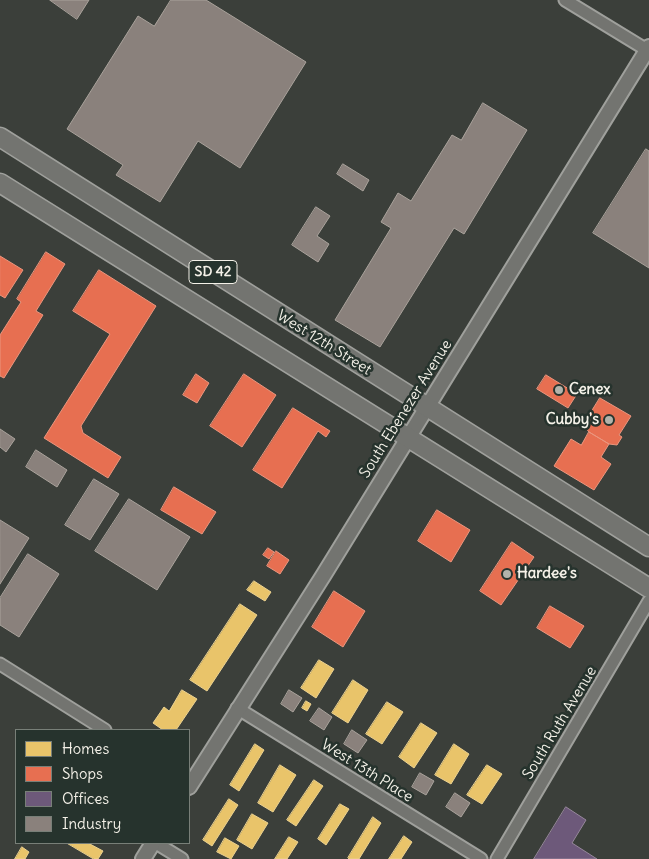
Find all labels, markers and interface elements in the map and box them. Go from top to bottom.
road number: SD 42 [189,260,237,284]
street label: West 12th Street [273,307,375,379]
street label: South Ebenezer Avenue [356,337,456,481]
place label: Cenex [569,381,611,399]
marker: Cenex [553,384,565,396]
place label: Cubby's [546,411,599,429]
marker: Cubby's [603,414,615,426]
place label: Hardee's [517,565,577,583]
marker: Hardee's [501,568,513,580]
street label: South Ruth Avenue [519,663,601,783]
legend [15,729,190,844]
street label: West 13th Place [318,736,416,806]
text: Homes [62,739,109,758]
text: Shops [62,764,103,783]
text: Offices [62,789,109,808]
text: Industry [62,814,121,833]

